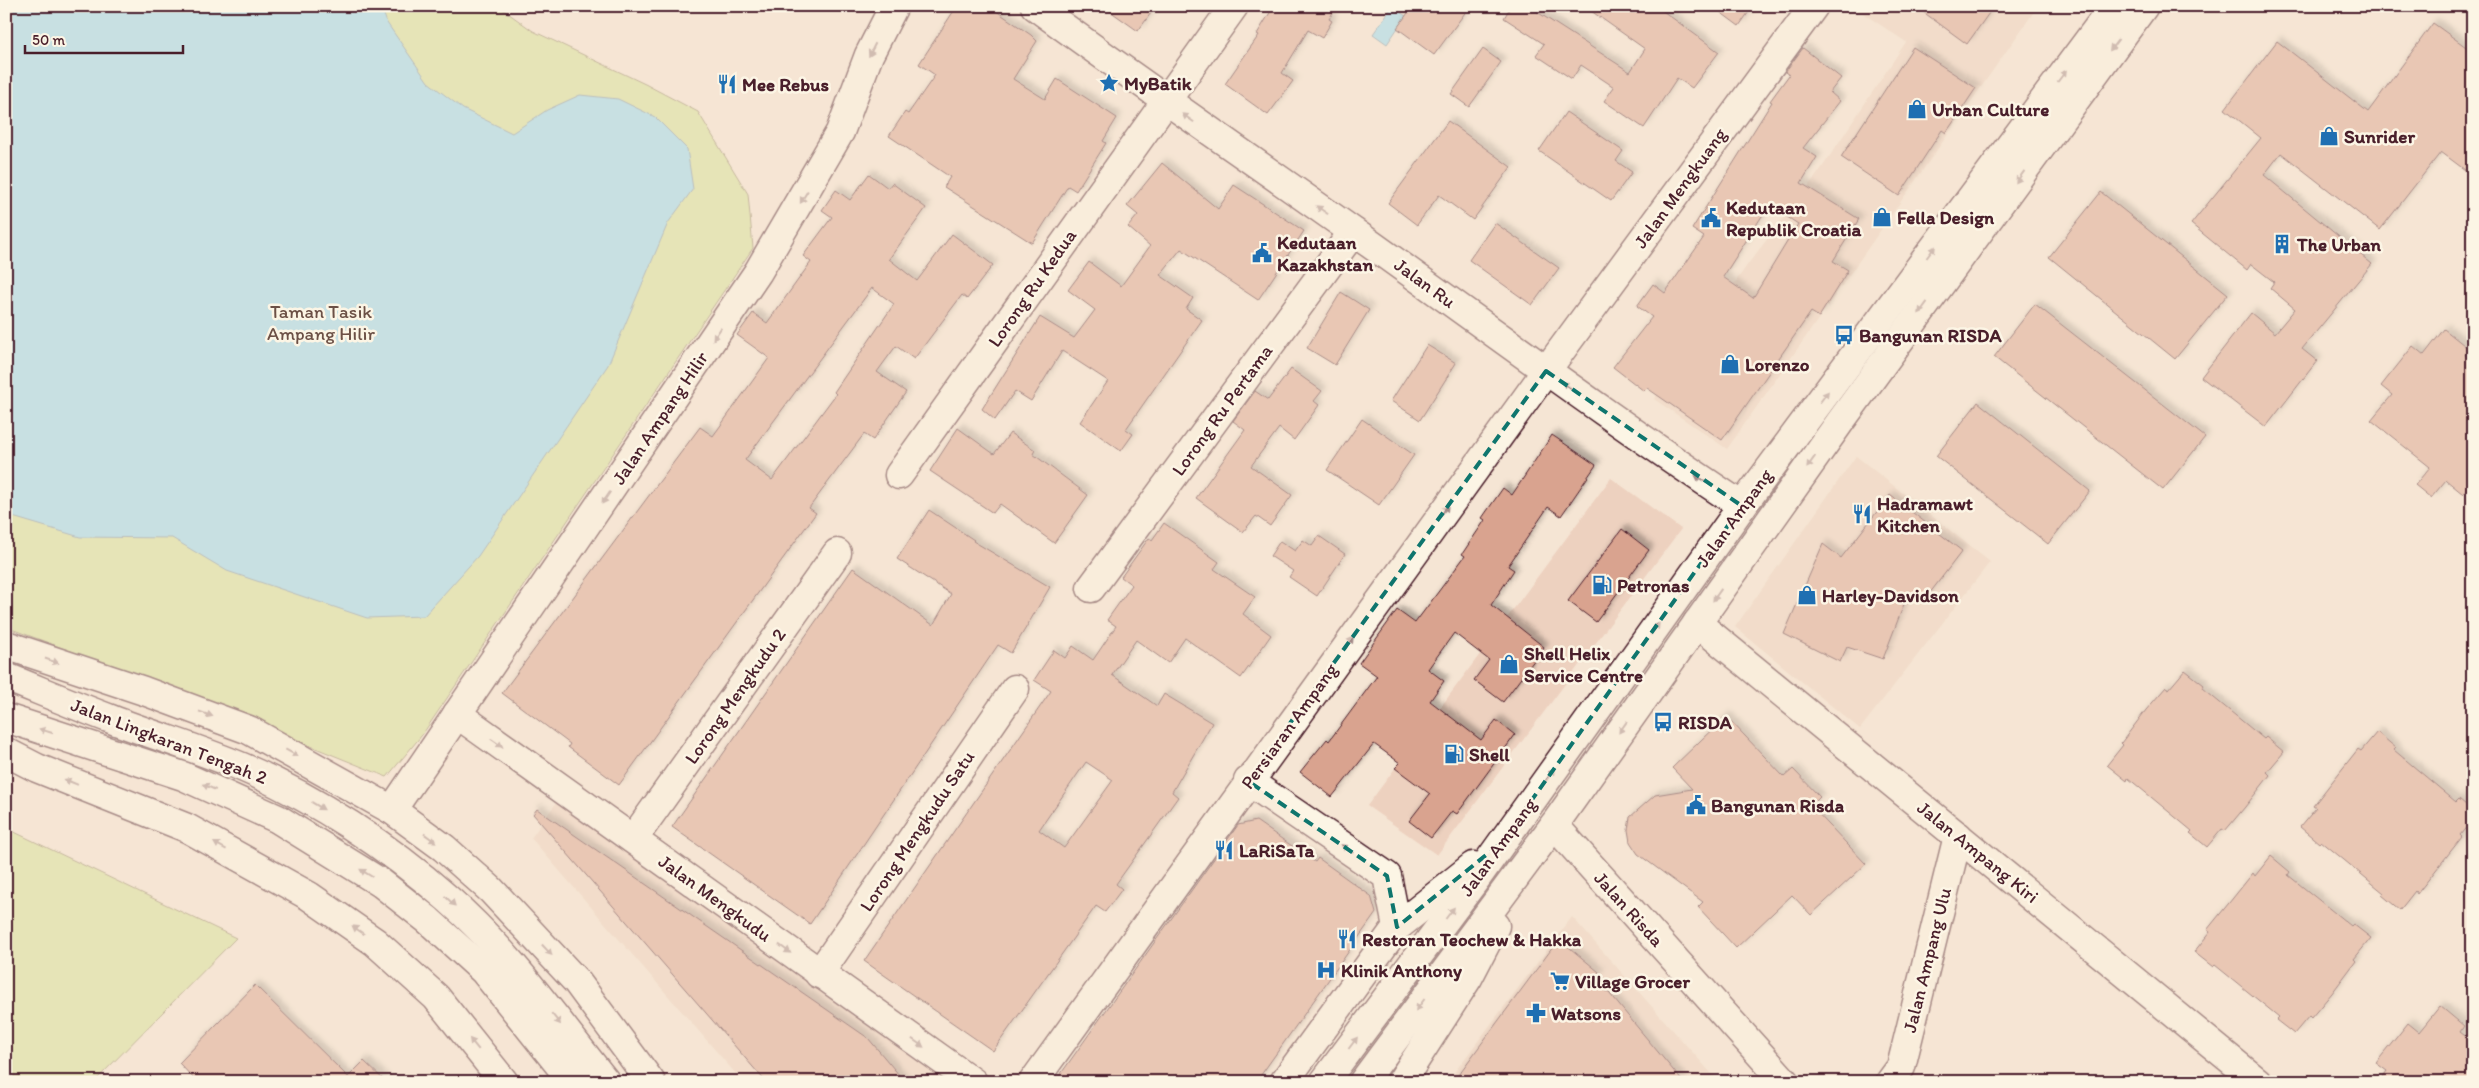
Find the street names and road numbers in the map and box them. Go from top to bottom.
street label: Jalan Mengkuang [1629,123,1731,253]
street label: Lorong Ru Kedua [983,225,1081,351]
street label: Jalan Ru [1390,253,1461,313]
street label: Lorong Ru Pertama [1167,340,1277,480]
street label: Jalan Ampang Hilir [607,346,713,489]
street label: Jalan Ampang [1691,464,1777,572]
street label: Lorong Mengkudu 2 [680,624,790,768]
street label: Persiaran Ampang [1236,658,1343,793]
street label: Jalan Lingkaran Tengah 2 [68,693,270,789]
street label: Lorong Mengkudu Satu [855,746,980,916]
street label: Jalan Ampang [1455,793,1541,901]
street label: Jalan Ampang Kiri [1913,796,2043,908]
street label: Jalan Mengkudu [654,849,776,947]
street label: Jalan Risda [1589,867,1669,951]
street label: Jalan Ampang Ulu [1898,885,1956,1035]

